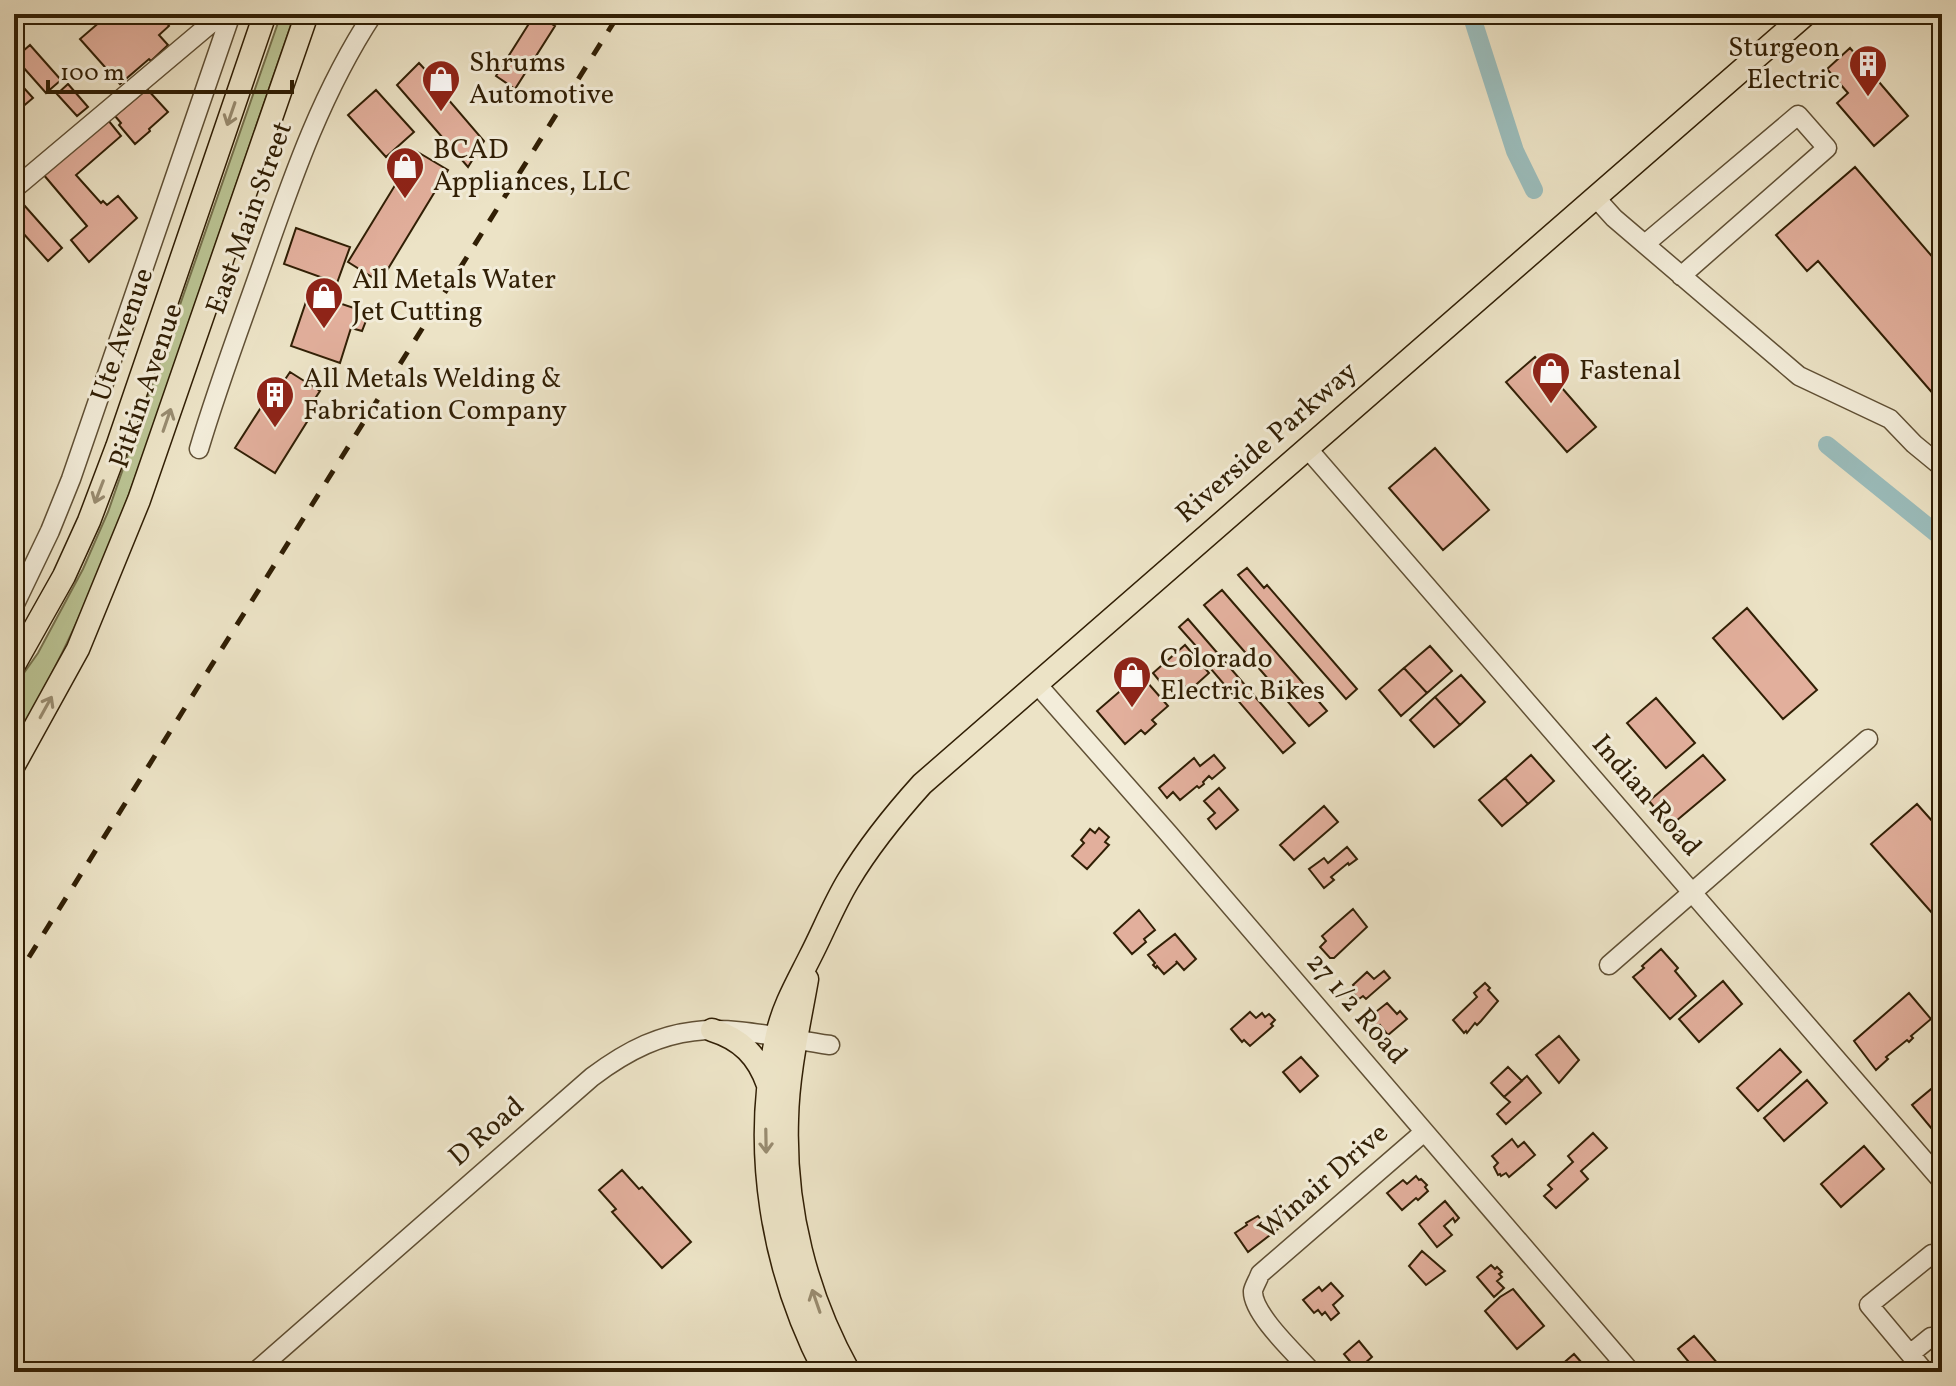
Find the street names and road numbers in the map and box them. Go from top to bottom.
street label: East Main Street [197,116,303,320]
street label: Ute Avenue [82,263,164,407]
street label: Pitkin Avenue [101,298,193,474]
street label: Riverside Parkway [1168,353,1366,533]
street label: Indian Road [1582,726,1710,866]
street label: 27 1/2 Road [1296,944,1416,1074]
street label: D Road [441,1088,533,1176]
street label: Winair Drive [1251,1115,1397,1249]

